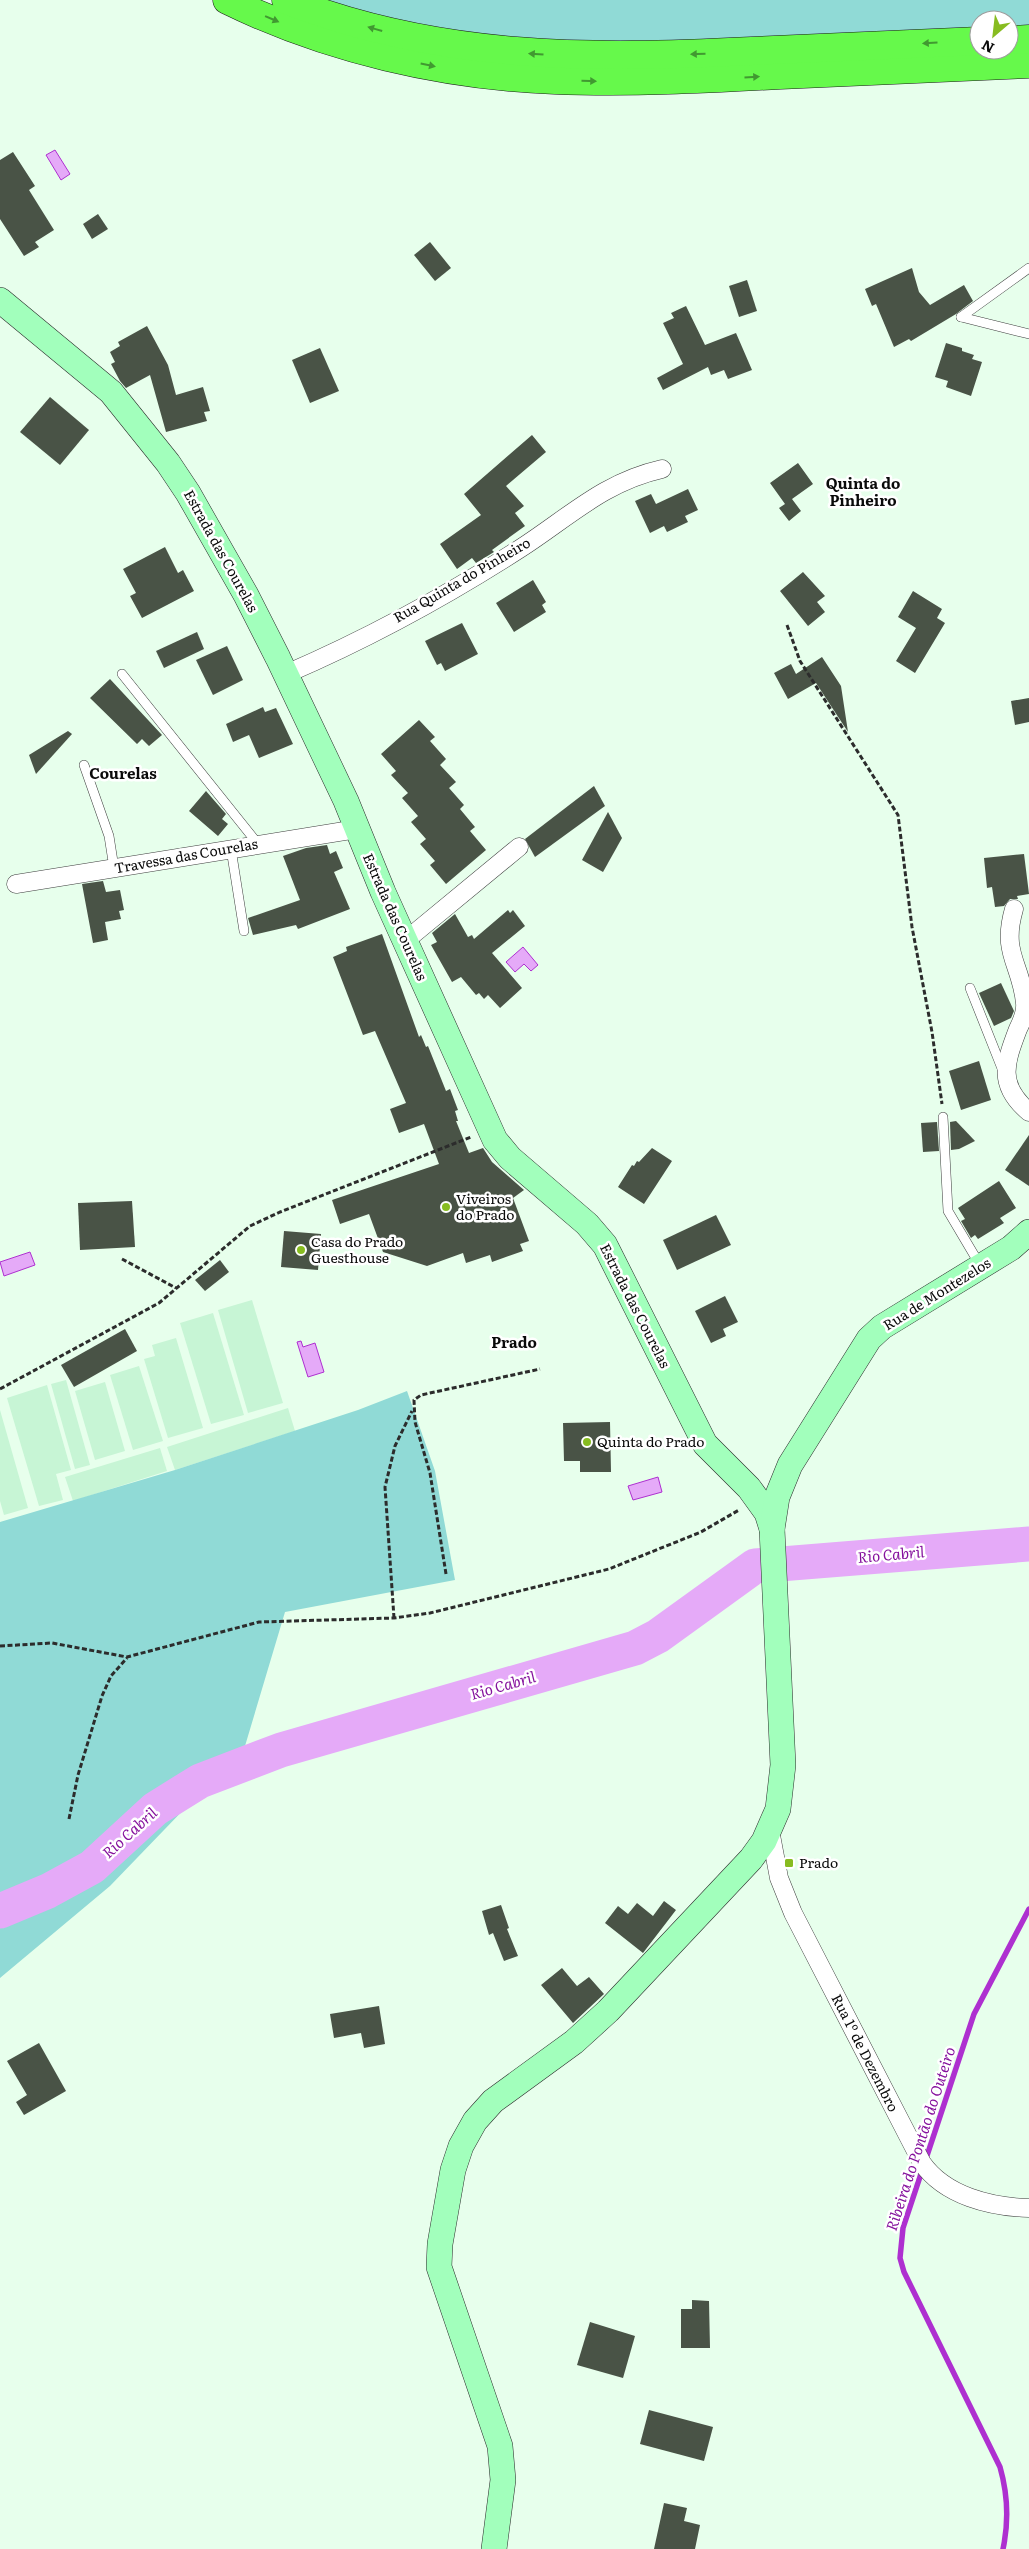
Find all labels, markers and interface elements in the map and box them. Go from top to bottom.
north arrow [969,10,1019,60]
one-way arrow [265,16,279,24]
one-way arrow [368,25,383,33]
text: N [977,36,997,59]
one-way arrow [922,39,938,47]
one-way arrow [527,49,543,57]
one-way arrow [690,50,706,58]
one-way arrow [420,61,435,69]
one-way arrow [744,72,760,80]
one-way arrow [581,77,597,85]
district label: Quinta do Pinheiro [826,471,900,511]
street label: Estrada das Courelas [180,486,264,615]
street label: Rua Quinta do Pinheiro [389,532,534,627]
district label: Courelas [89,761,157,784]
street label: Travessa das Courelas [112,833,259,877]
street label: Estrada das Courelas [359,850,433,983]
place label: Viveiros do Prado [456,1188,515,1224]
marker: Viveiros do Prado [440,1201,452,1213]
place label: Casa do Prado Guesthouse [311,1231,403,1267]
street label: Estrada das Courelas [596,1240,676,1371]
marker: Casa do Prado Guesthouse [295,1244,307,1256]
street label: Rua de Montezelos [879,1252,994,1334]
district label: Prado [491,1330,537,1353]
place label: Quinta do Prado [597,1431,704,1451]
marker: Quinta do Prado [581,1436,593,1448]
water label: Rio Cabril [856,1539,926,1568]
water label: Rio Cabril [467,1664,539,1705]
water label: Rio Cabril [96,1800,162,1863]
place label: Prado [799,1852,838,1872]
marker: Prado [783,1857,795,1869]
street label: Rua 1º de Dezembro [828,1990,904,2115]
water label: Ribeira do Pontão do Outeiro [879,2044,960,2234]

